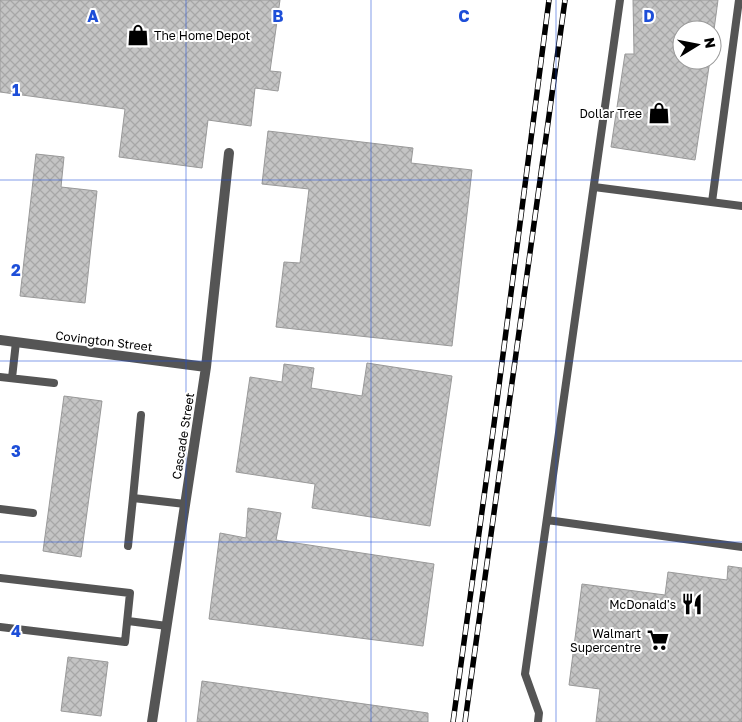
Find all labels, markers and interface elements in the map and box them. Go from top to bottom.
text: A [87,6,99,26]
text: B [272,6,284,26]
text: C [458,6,470,26]
text: D [643,6,655,26]
north arrow [672,20,722,70]
shop icon: The Home Depot [125,22,151,48]
place label: The Home Depot [154,28,251,43]
text: N [701,36,720,49]
text: 1 [12,80,20,100]
shop icon: Dollar Tree [646,100,672,126]
place label: Dollar Tree [579,106,642,121]
text: 2 [11,260,21,280]
street label: Covington Street [55,328,154,354]
street label: Cascade Street [169,391,197,480]
text: 3 [11,441,21,461]
restaurant icon: McDonald's [679,591,705,617]
place label: McDonald's [609,597,676,612]
text: 4 [11,621,21,641]
place label: Walmart Supercentre [570,626,641,655]
supermarket icon: Walmart Supercentre [645,627,671,653]

